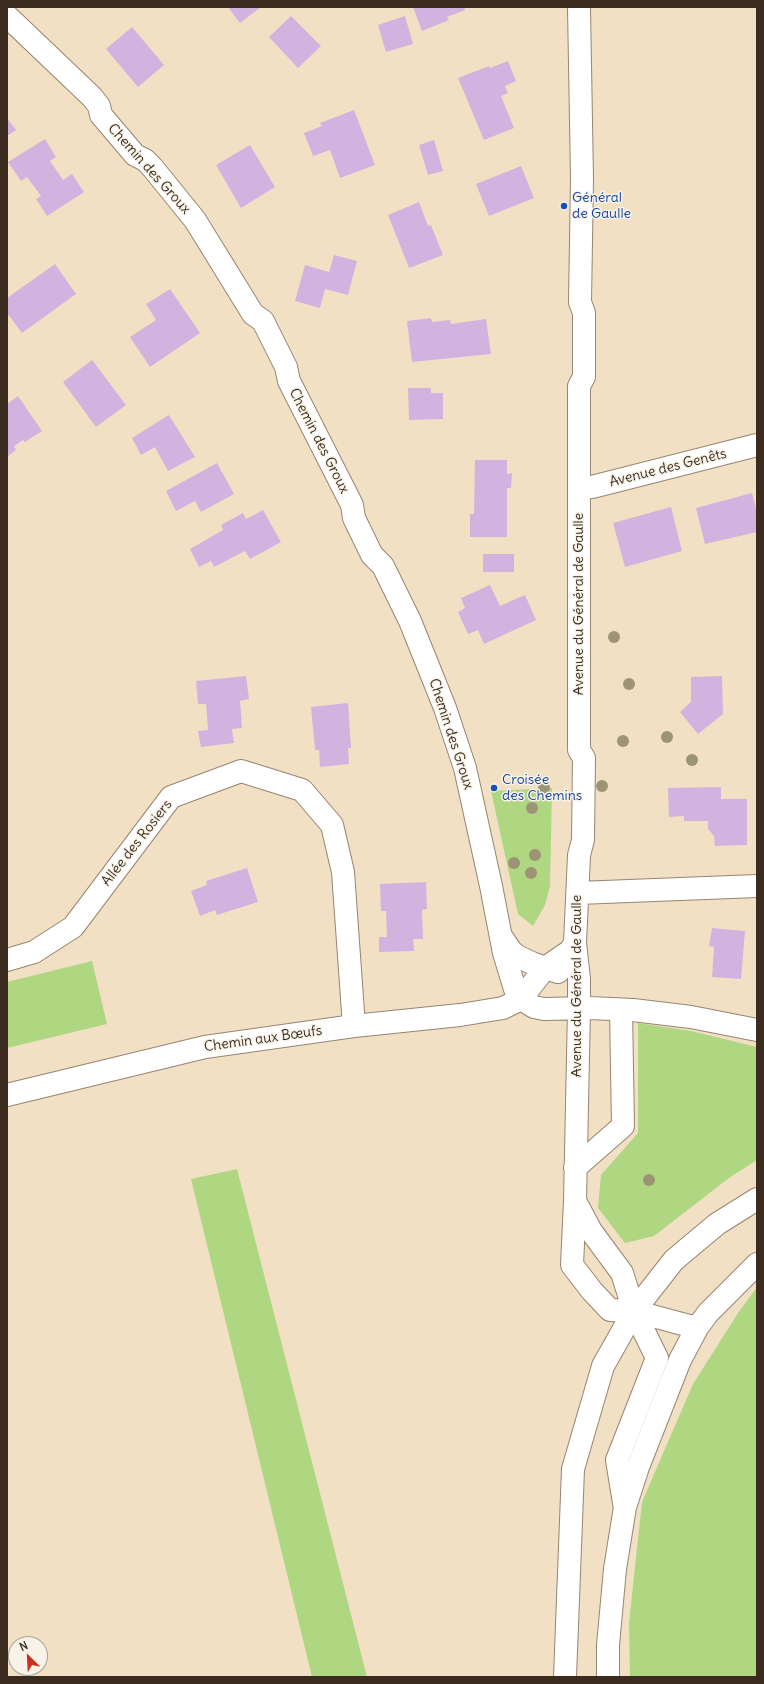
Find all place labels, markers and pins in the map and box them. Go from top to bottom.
place label: Général de Gaulle [572,190,631,222]
marker: Général de Gaulle [559,201,569,211]
place label: Croisée des Chemins [502,772,582,804]
marker: Croisée des Chemins [489,783,499,793]

